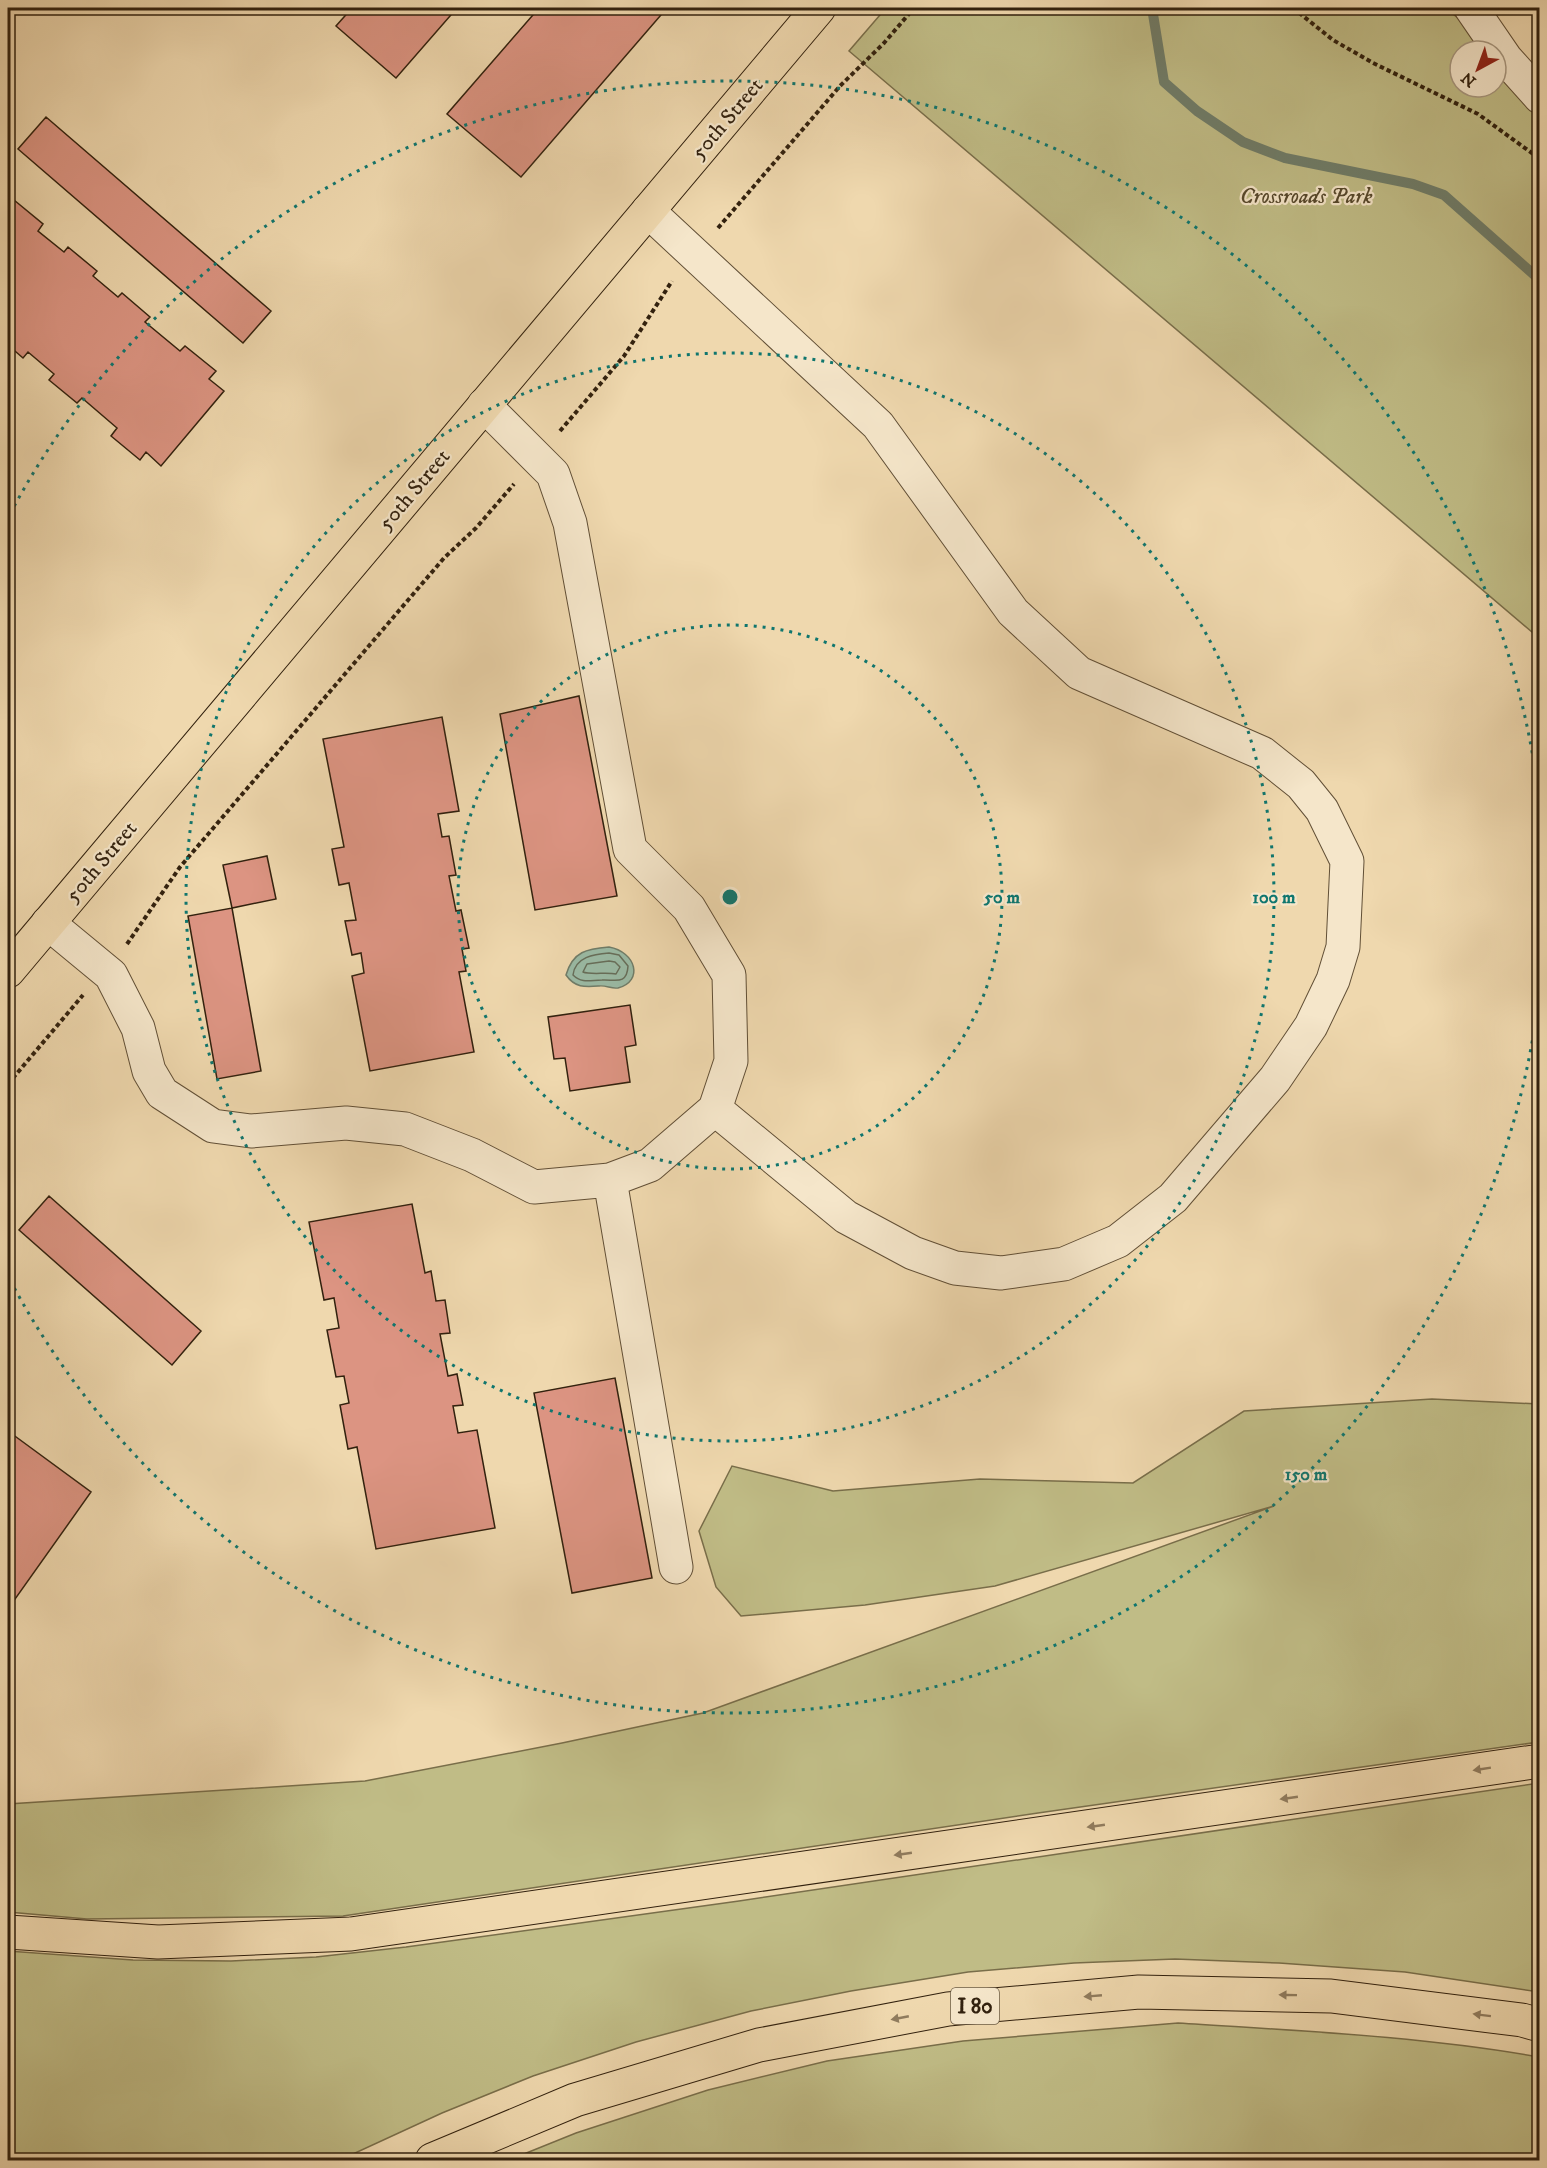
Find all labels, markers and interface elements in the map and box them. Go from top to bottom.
north arrow [1448,39,1508,99]
text: N [1457,68,1480,91]
street label: 50th Street [685,73,769,165]
park label: Crossroads Park [1240,183,1373,210]
street label: 50th Street [372,444,456,536]
street label: 50th Street [59,816,143,908]
centre of rings [720,887,740,907]
text: 50 m [983,887,1020,909]
text: 100 m [1252,887,1296,909]
text: 150 m [1285,1464,1328,1486]
one-way arrow [1472,1765,1491,1774]
one-way arrow [1279,1793,1298,1802]
one-way arrow [1086,1821,1105,1830]
one-way arrow [893,1849,912,1858]
road number: I 80 [951,1988,999,2024]
one-way arrow [1084,1991,1103,2001]
one-way arrow [1279,1991,1298,2000]
one-way arrow [1472,2011,1491,2020]
one-way arrow [890,2014,909,2023]

